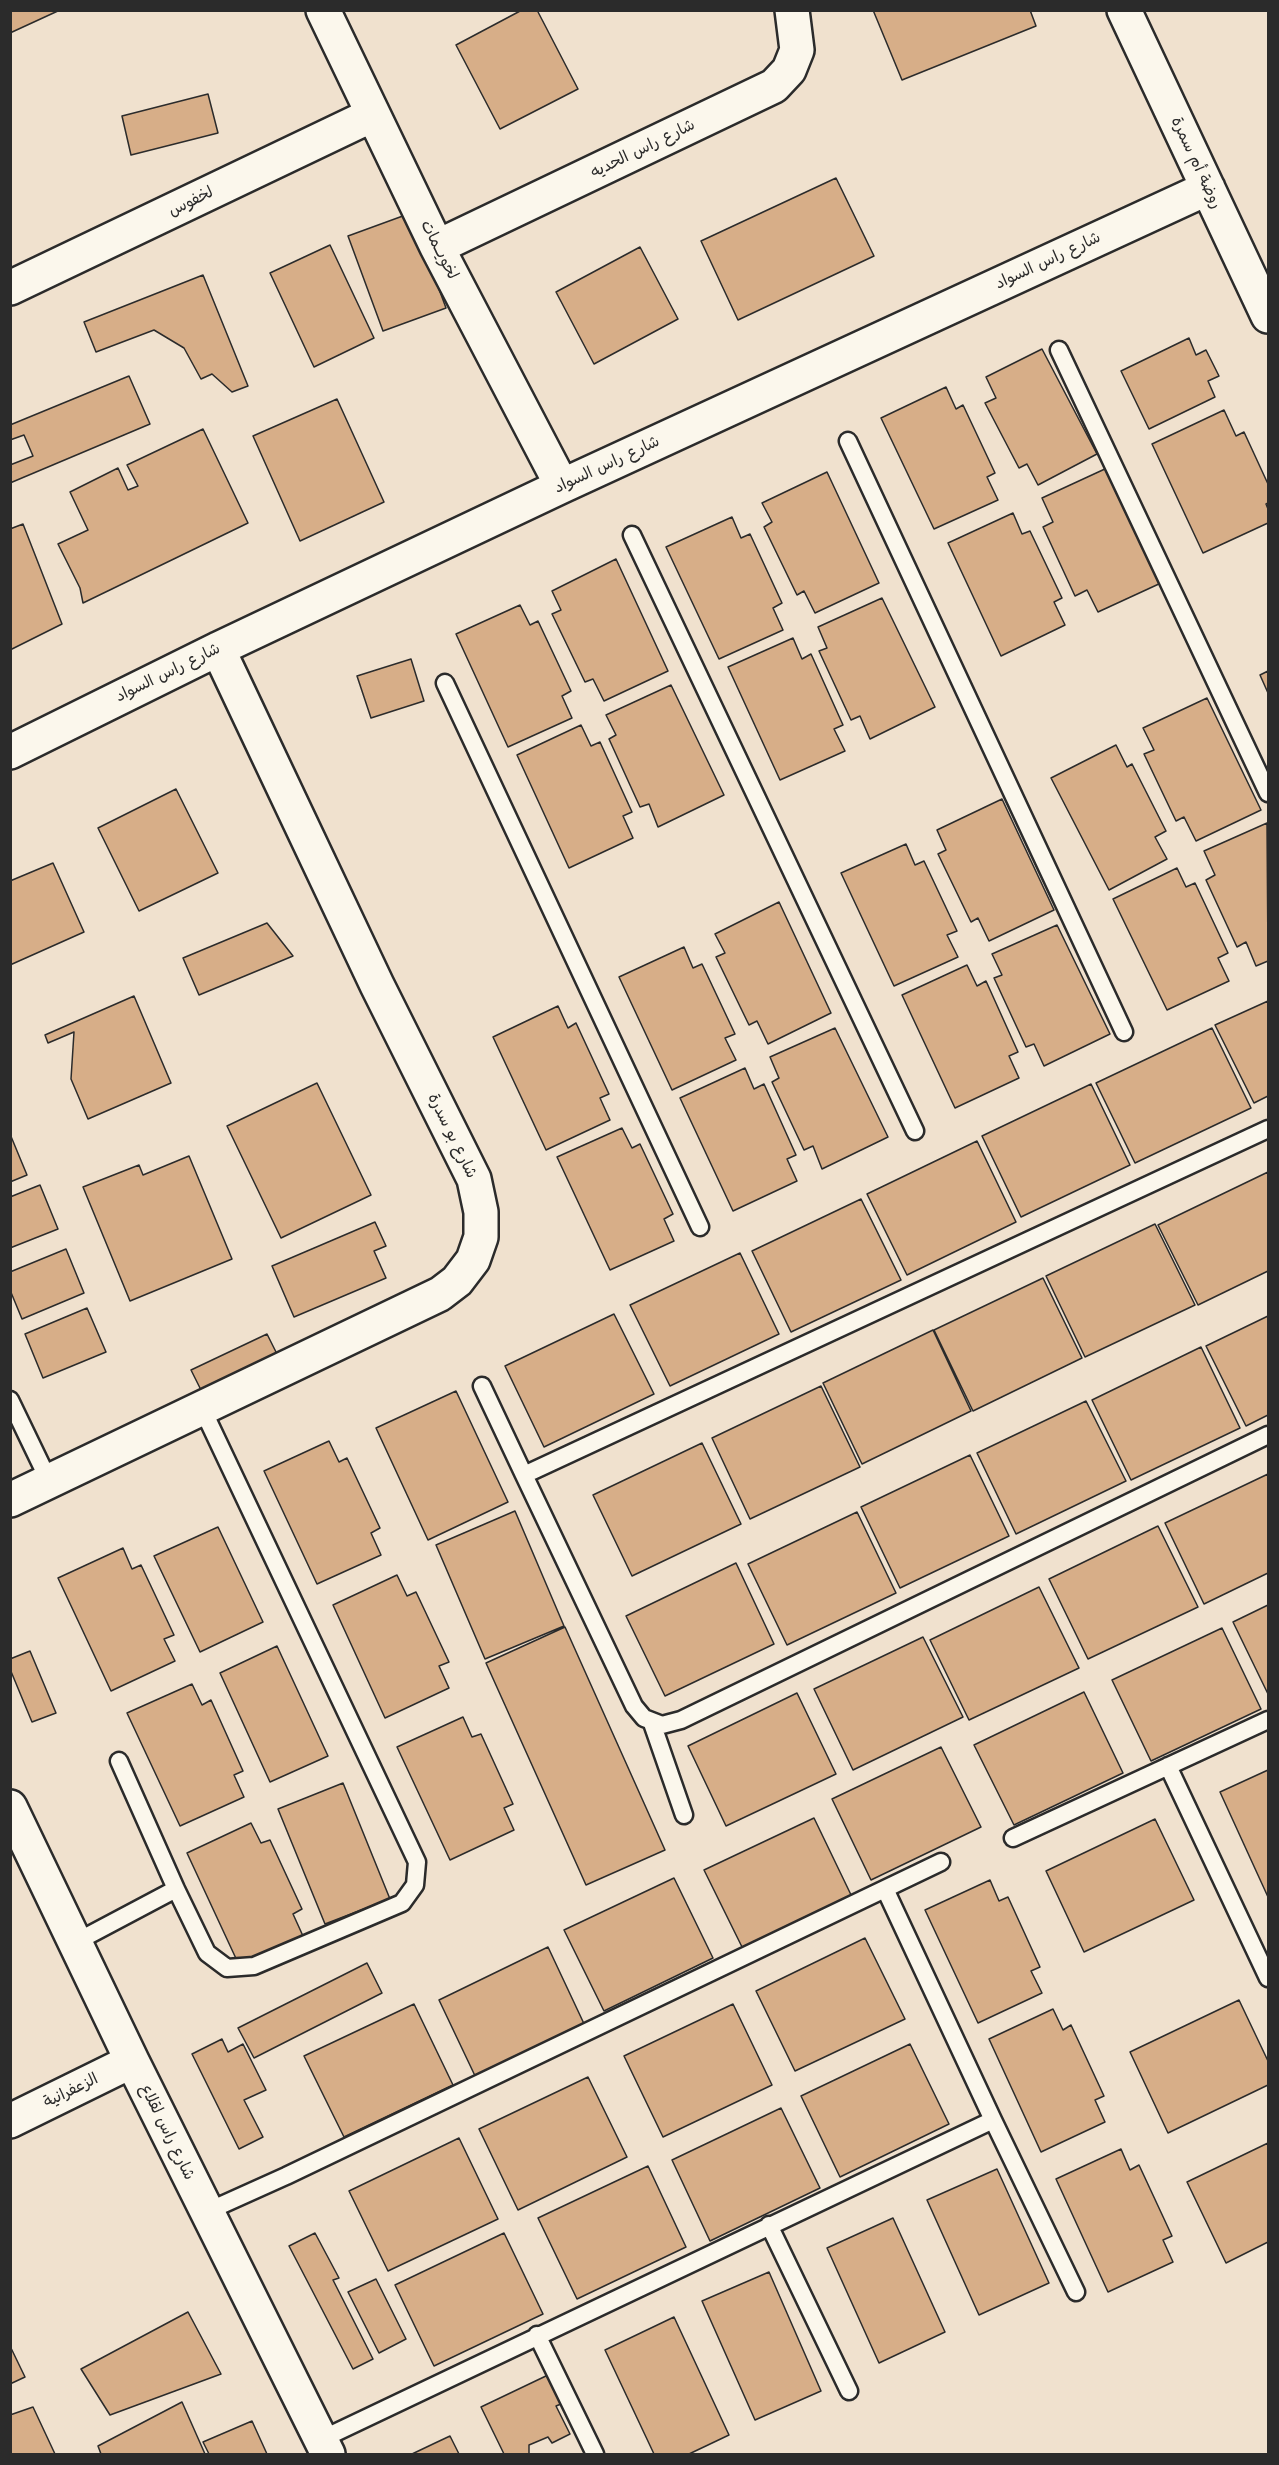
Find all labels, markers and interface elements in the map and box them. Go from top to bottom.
street label: روضة أم سمرة [1166,114,1226,212]
street label: شارع راس الحديه [588,115,698,183]
street label: لخفوس [165,183,217,221]
street label: لخويــمات [416,217,462,283]
street label: شارع راس السواد [992,228,1104,294]
street label: شارع راس السواد [551,432,663,498]
street label: شارع راس السواد [112,639,224,707]
street label: شارع بو سدرة [423,1090,481,1182]
street label: الزعفرانية [41,2070,101,2112]
street label: شارع راس لقلاع [135,2081,199,2183]

